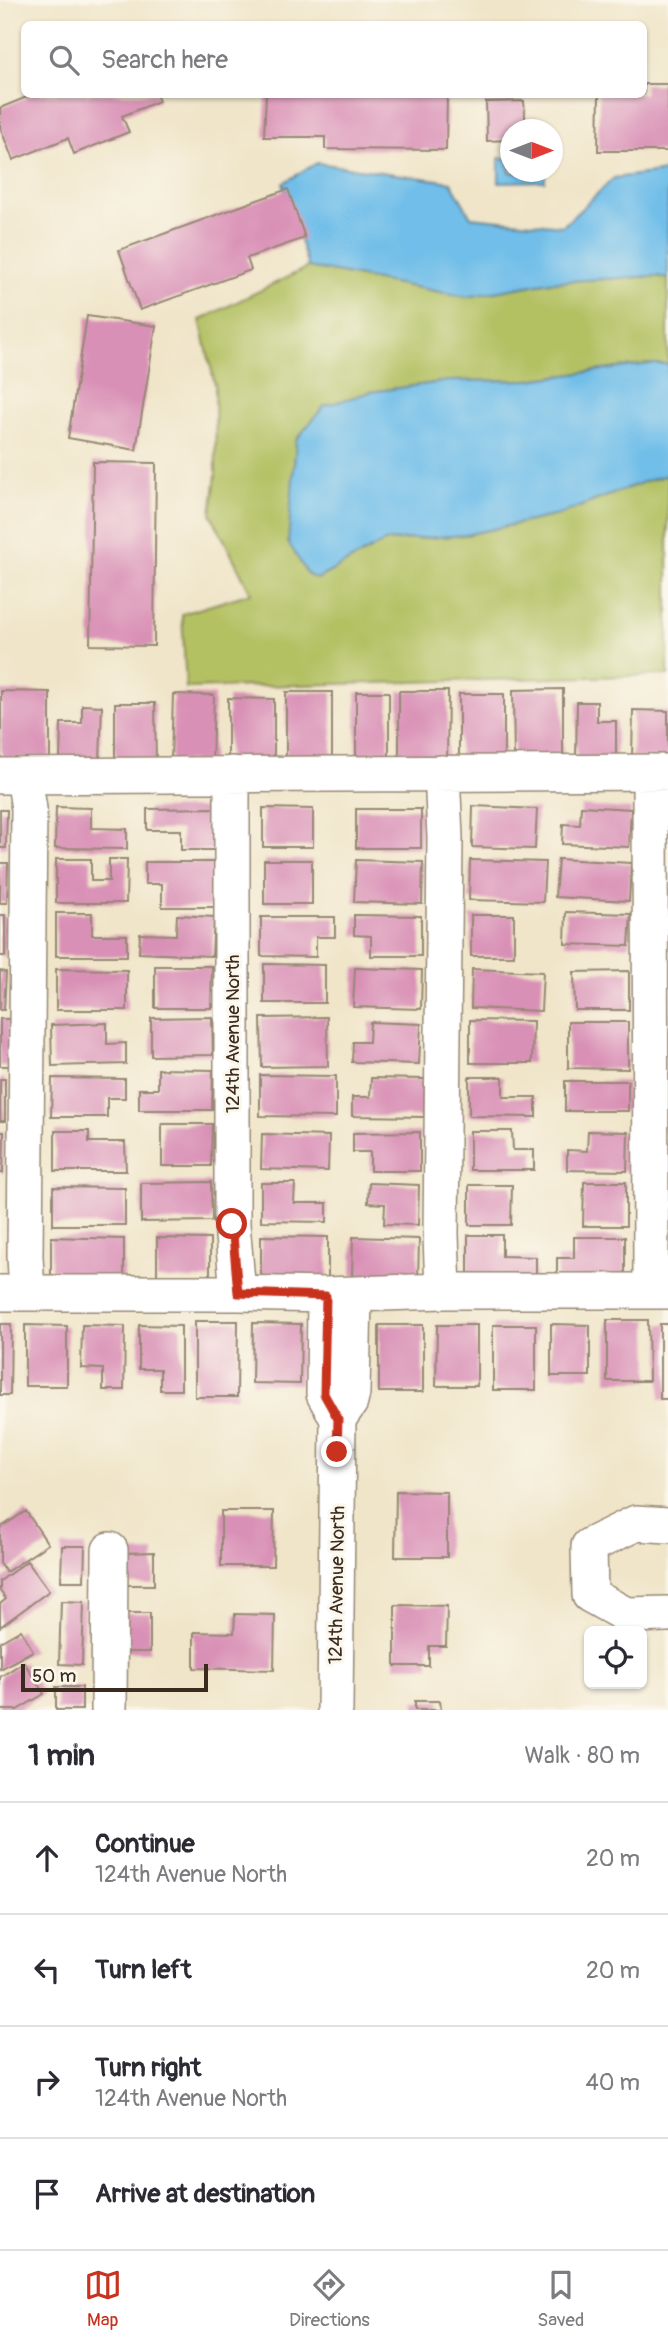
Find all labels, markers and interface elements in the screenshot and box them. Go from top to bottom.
search box [21,21,647,98]
icon: search [45,41,83,79]
text: Search here [101,44,228,76]
north arrow [500,119,563,182]
street label: 124th Avenue North [221,955,245,1113]
route start [216,1208,247,1239]
route end [321,1436,352,1467]
street label: 124th Avenue North [324,1505,350,1665]
map controls [584,1626,647,1689]
button: locate [584,1626,647,1689]
scale bar [21,1661,208,1693]
text: 50 m [32,1664,76,1688]
text: 1 min [28,1737,95,1774]
text: Walk · 80 m [524,1741,640,1770]
text: Continue [95,1828,195,1860]
icon: ahead [28,1839,66,1877]
text: 20 m [586,1844,640,1873]
text: 124th Avenue North [95,1860,287,1889]
icon: left [28,1951,66,1989]
text: Turn left [95,1954,191,1986]
text: 20 m [586,1956,640,1985]
text: Turn right [95,2052,201,2084]
icon: right [28,2063,66,2101]
text: 40 m [586,2068,640,2097]
text: 124th Avenue North [95,2084,287,2113]
icon: arrive [28,2175,66,2213]
text: Arrive at destination [95,2178,315,2210]
tab: Map [84,2266,122,2332]
tab: Directions [289,2266,370,2332]
tab: Saved [537,2266,584,2332]

